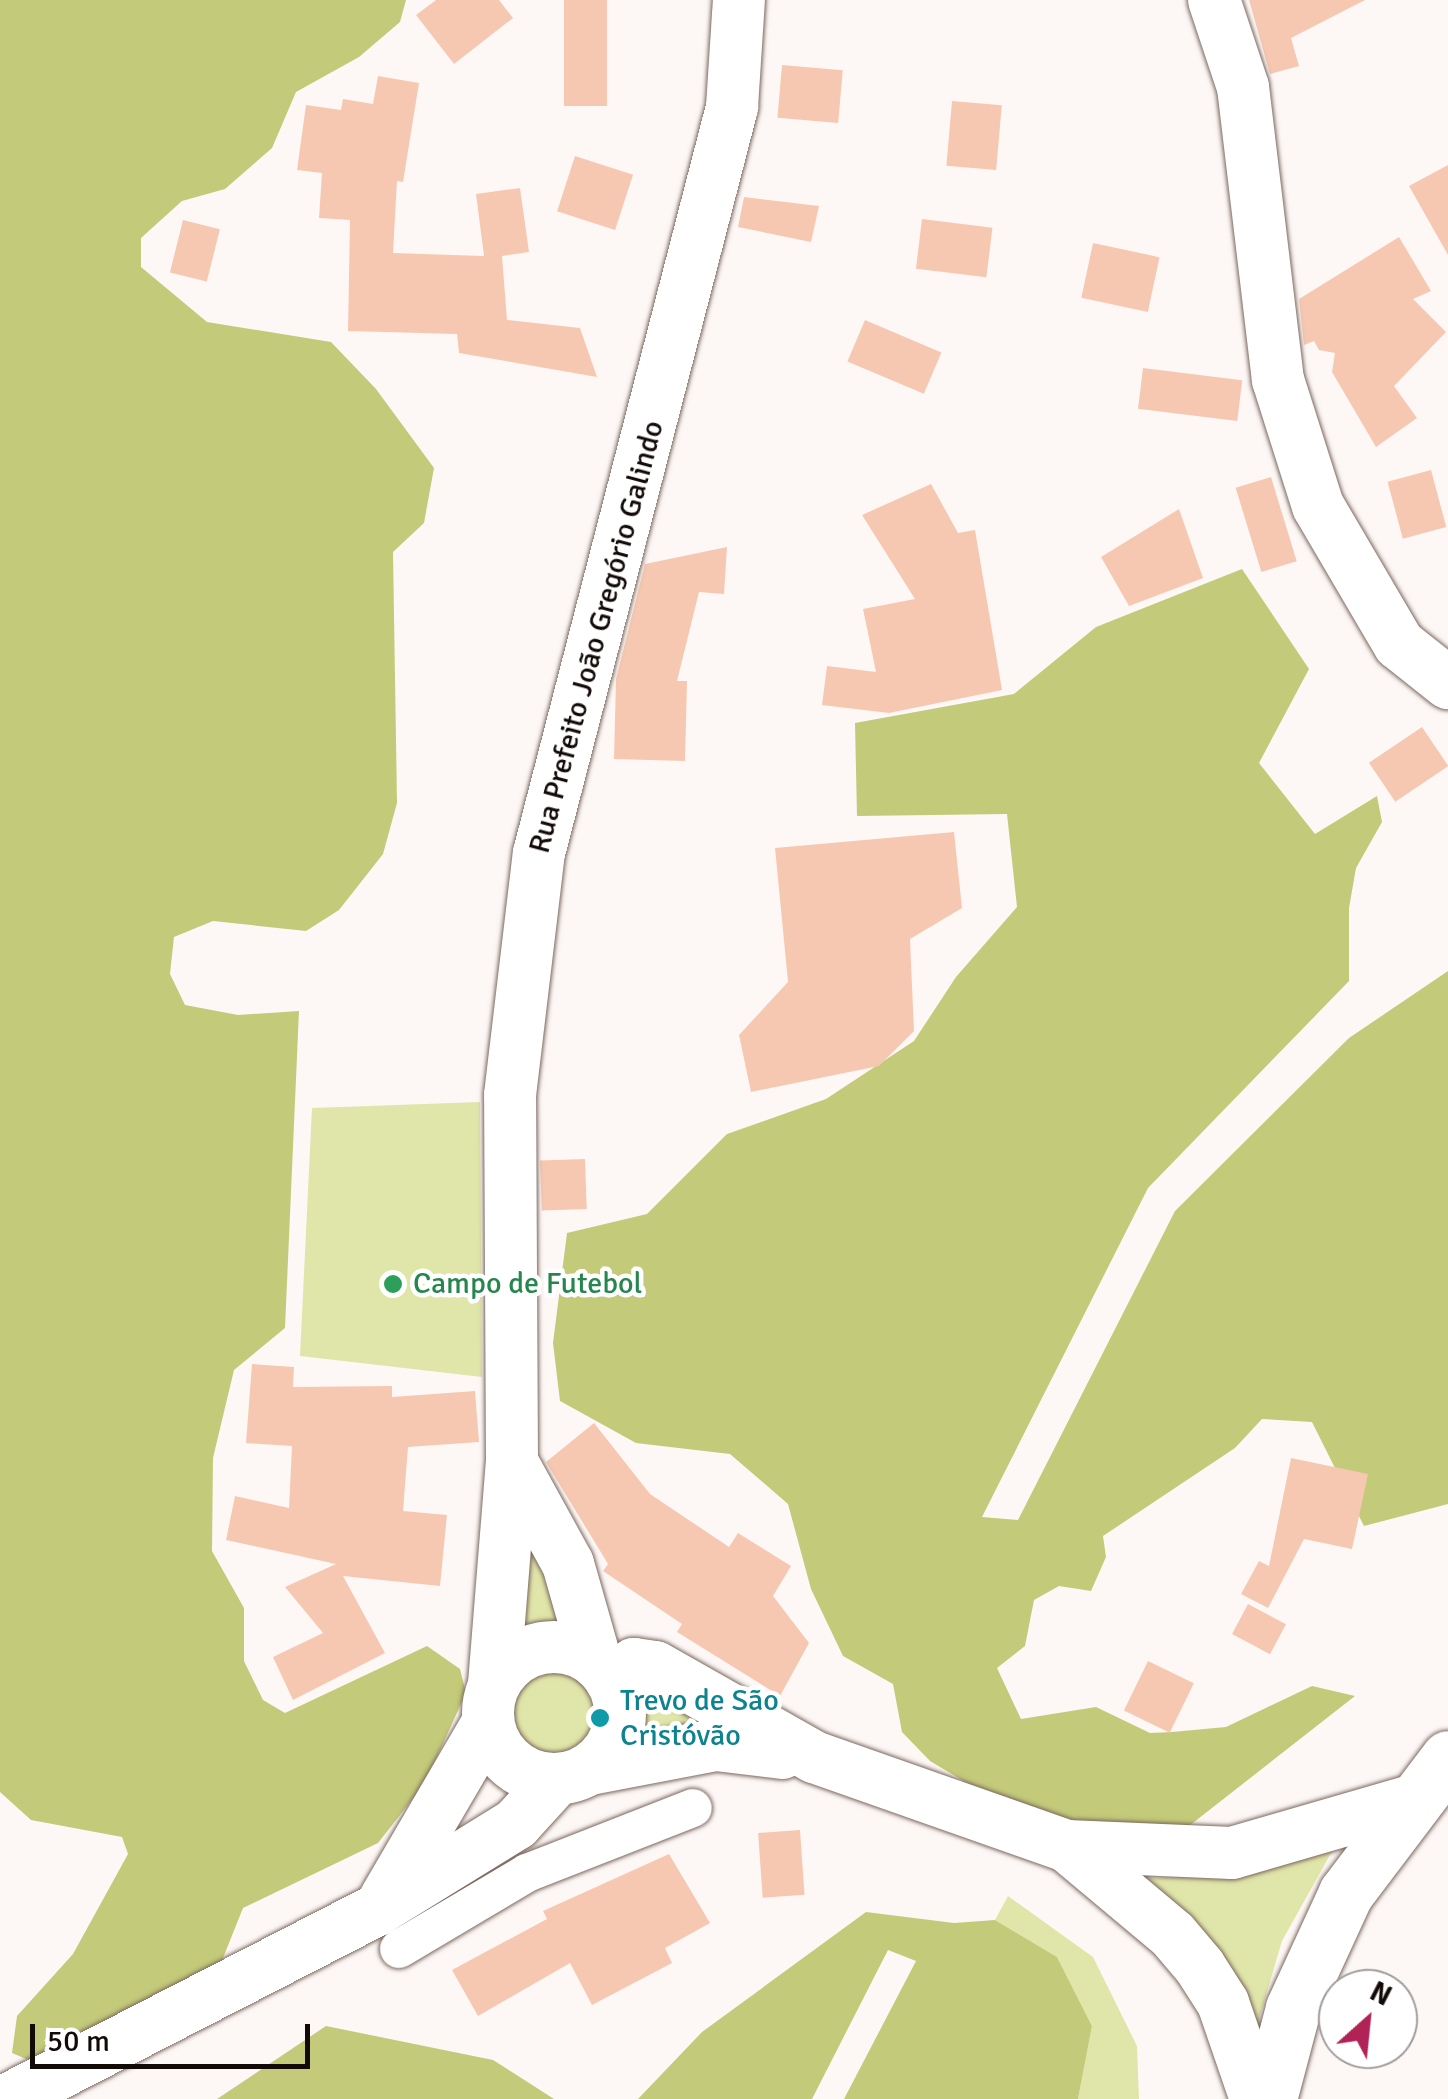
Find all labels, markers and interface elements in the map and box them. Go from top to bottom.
street label: Rua Prefeito João Gregório Galindo [522,417,672,857]
place label: Campo de Futebol [413,1266,642,1302]
marker: Campo de Futebol [382,1273,404,1295]
place label: Trevo de São Cristóvão [620,1683,779,1754]
marker: Trevo de São Cristóvão [589,1707,611,1729]
north arrow [1318,1969,1418,2069]
text: N [1364,1974,1397,2014]
scale bar [35,2004,315,2066]
text: 50 m [47,2023,110,2060]

